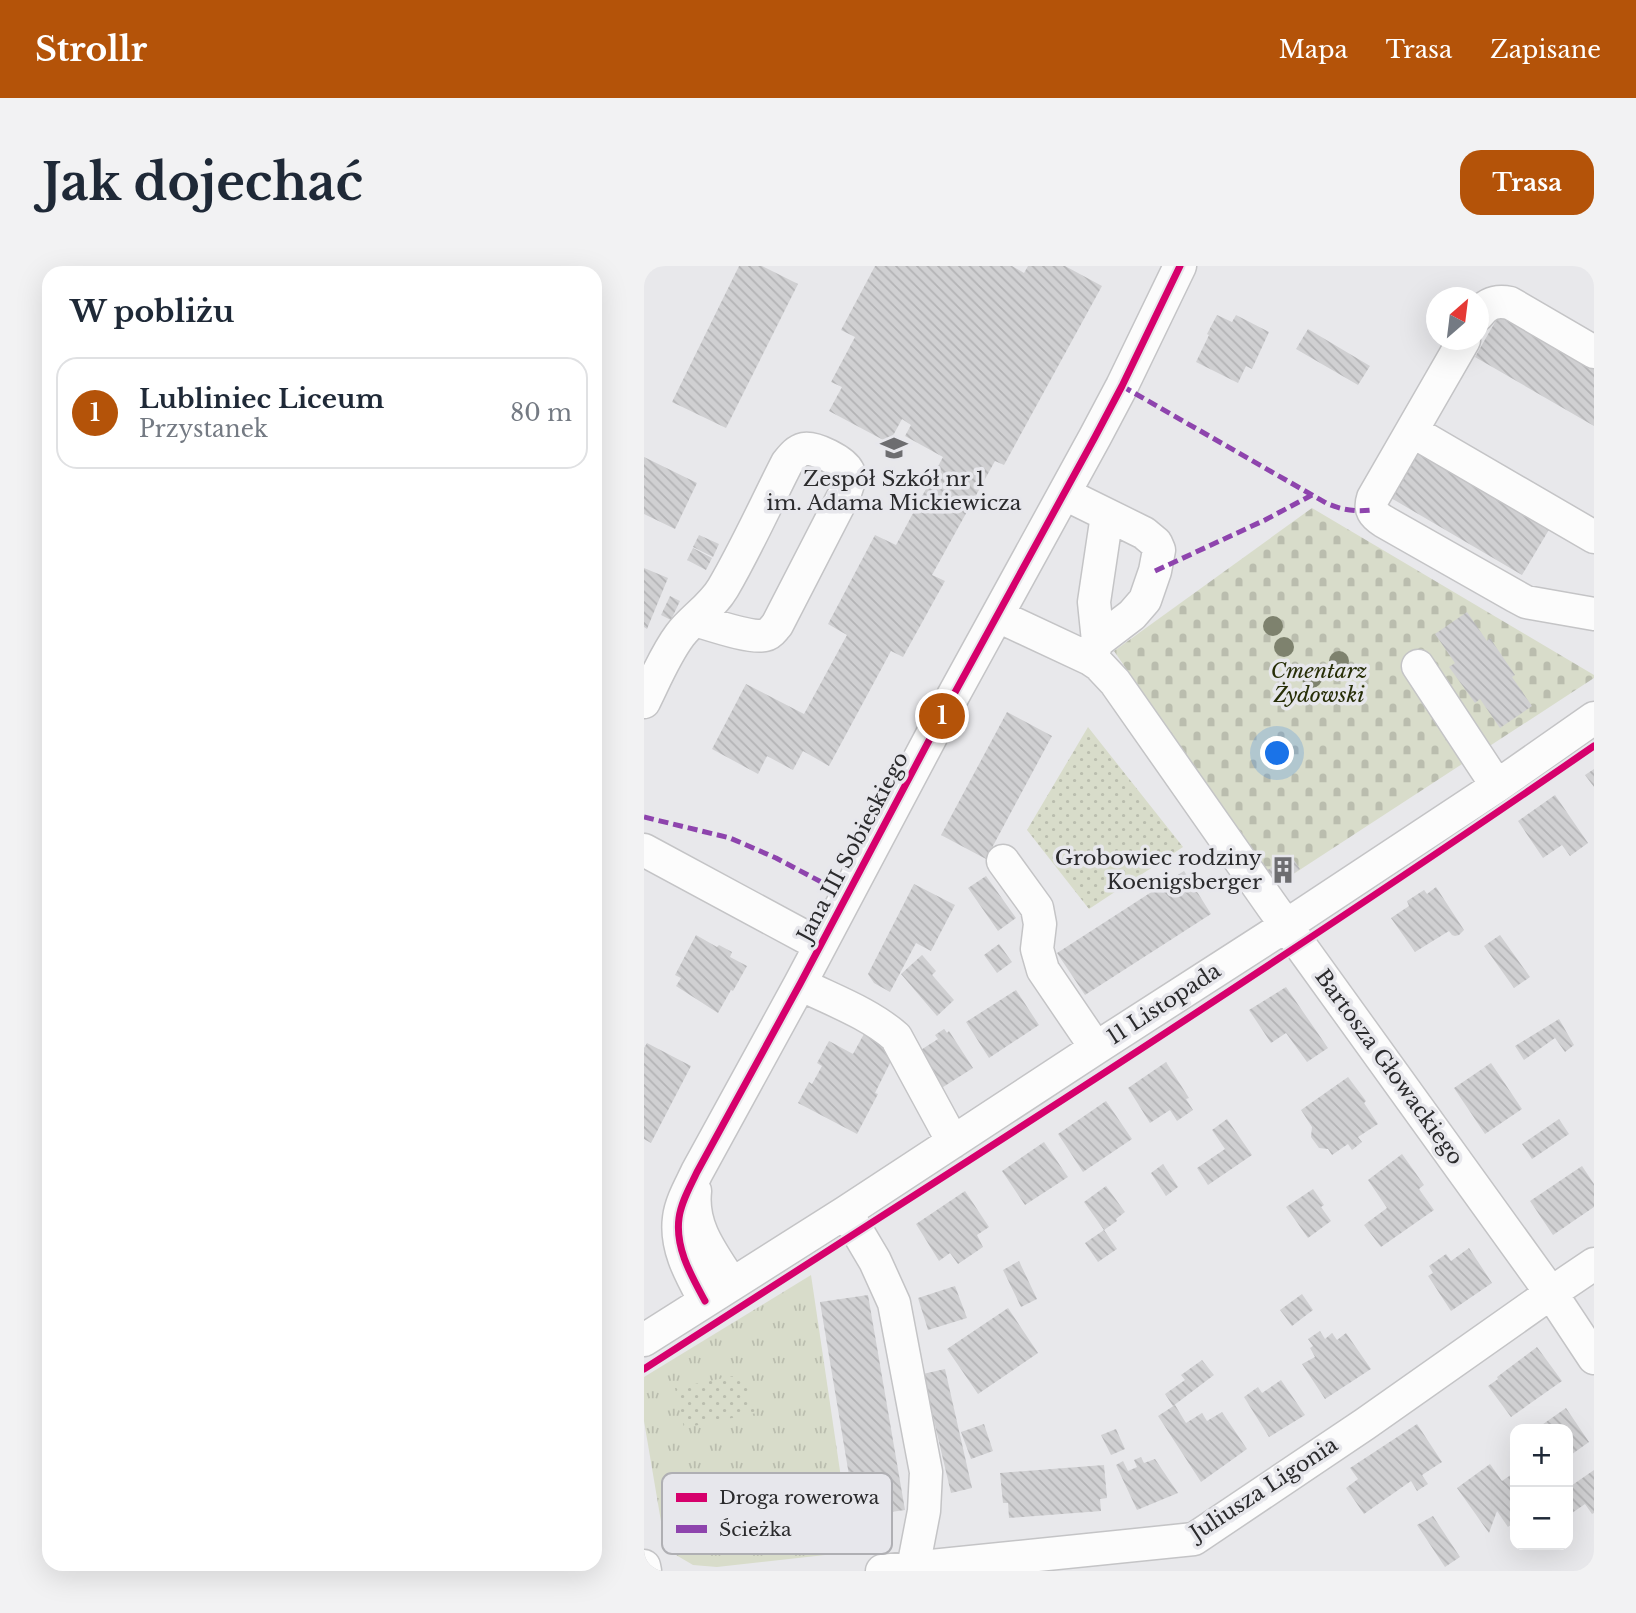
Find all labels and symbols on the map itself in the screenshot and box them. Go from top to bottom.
north arrow [1426,287,1489,350]
school or university icon: Zespół Szkół nr 1 im. Adama Mickiewicza [879,433,909,463]
place label: Zespół Szkół nr 1 im. Adama Mickiewicza [767,466,1022,516]
park label: Cmentarz Żydowski [1271,658,1367,708]
pin: 1 [919,690,965,742]
your location [1260,736,1294,770]
street label: Jana III Sobieskiego [790,748,914,949]
place label: Grobowiec rodziny Koenigsberger [1055,845,1263,895]
building icon: Grobowiec rodziny Koenigsberger [1268,855,1298,885]
street label: 11 Listopada [1102,957,1226,1050]
street label: Bartosza Głowackiego [1309,964,1469,1170]
street label: Juliusza Ligonia [1183,1431,1343,1548]
legend [662,1473,892,1554]
text: Droga rowerowa [719,1486,880,1509]
text: Ścieżka [719,1518,792,1541]

